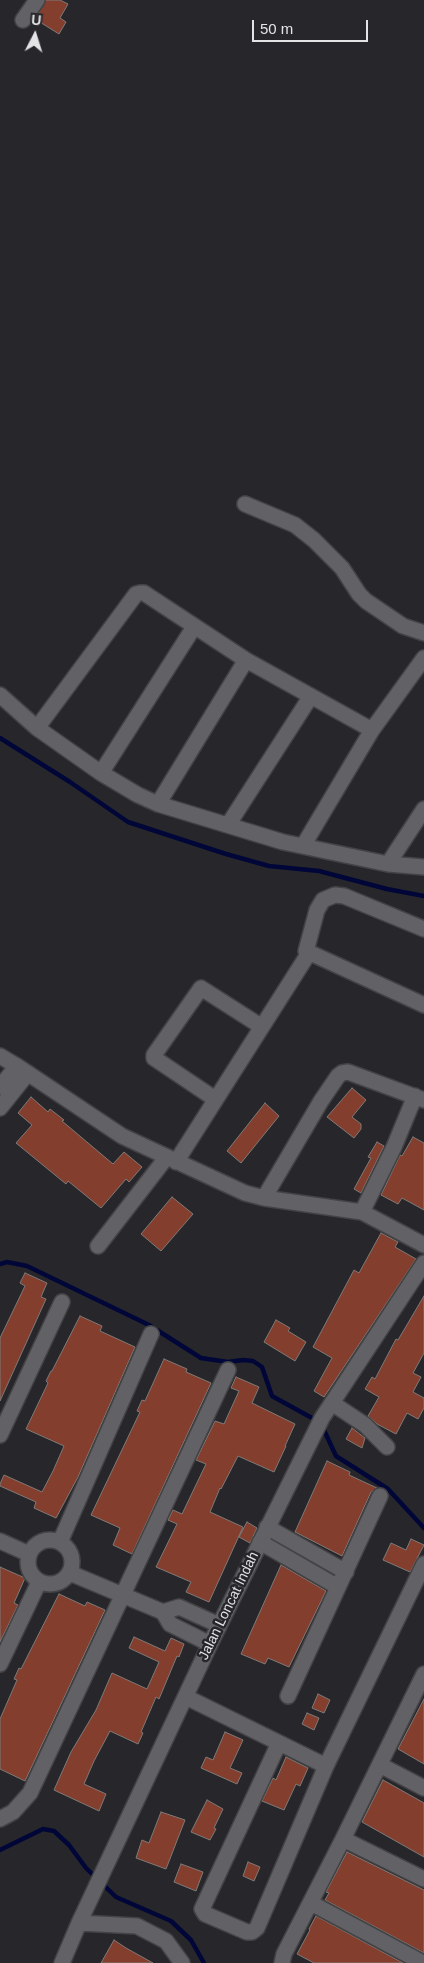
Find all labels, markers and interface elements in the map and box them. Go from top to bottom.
north arrow [10,10,60,60]
scale bar [254,10,370,42]
text: U [31,12,42,28]
text: 50 m [260,20,293,37]
street label: Jalan Loncat Indah [196,1549,262,1663]

